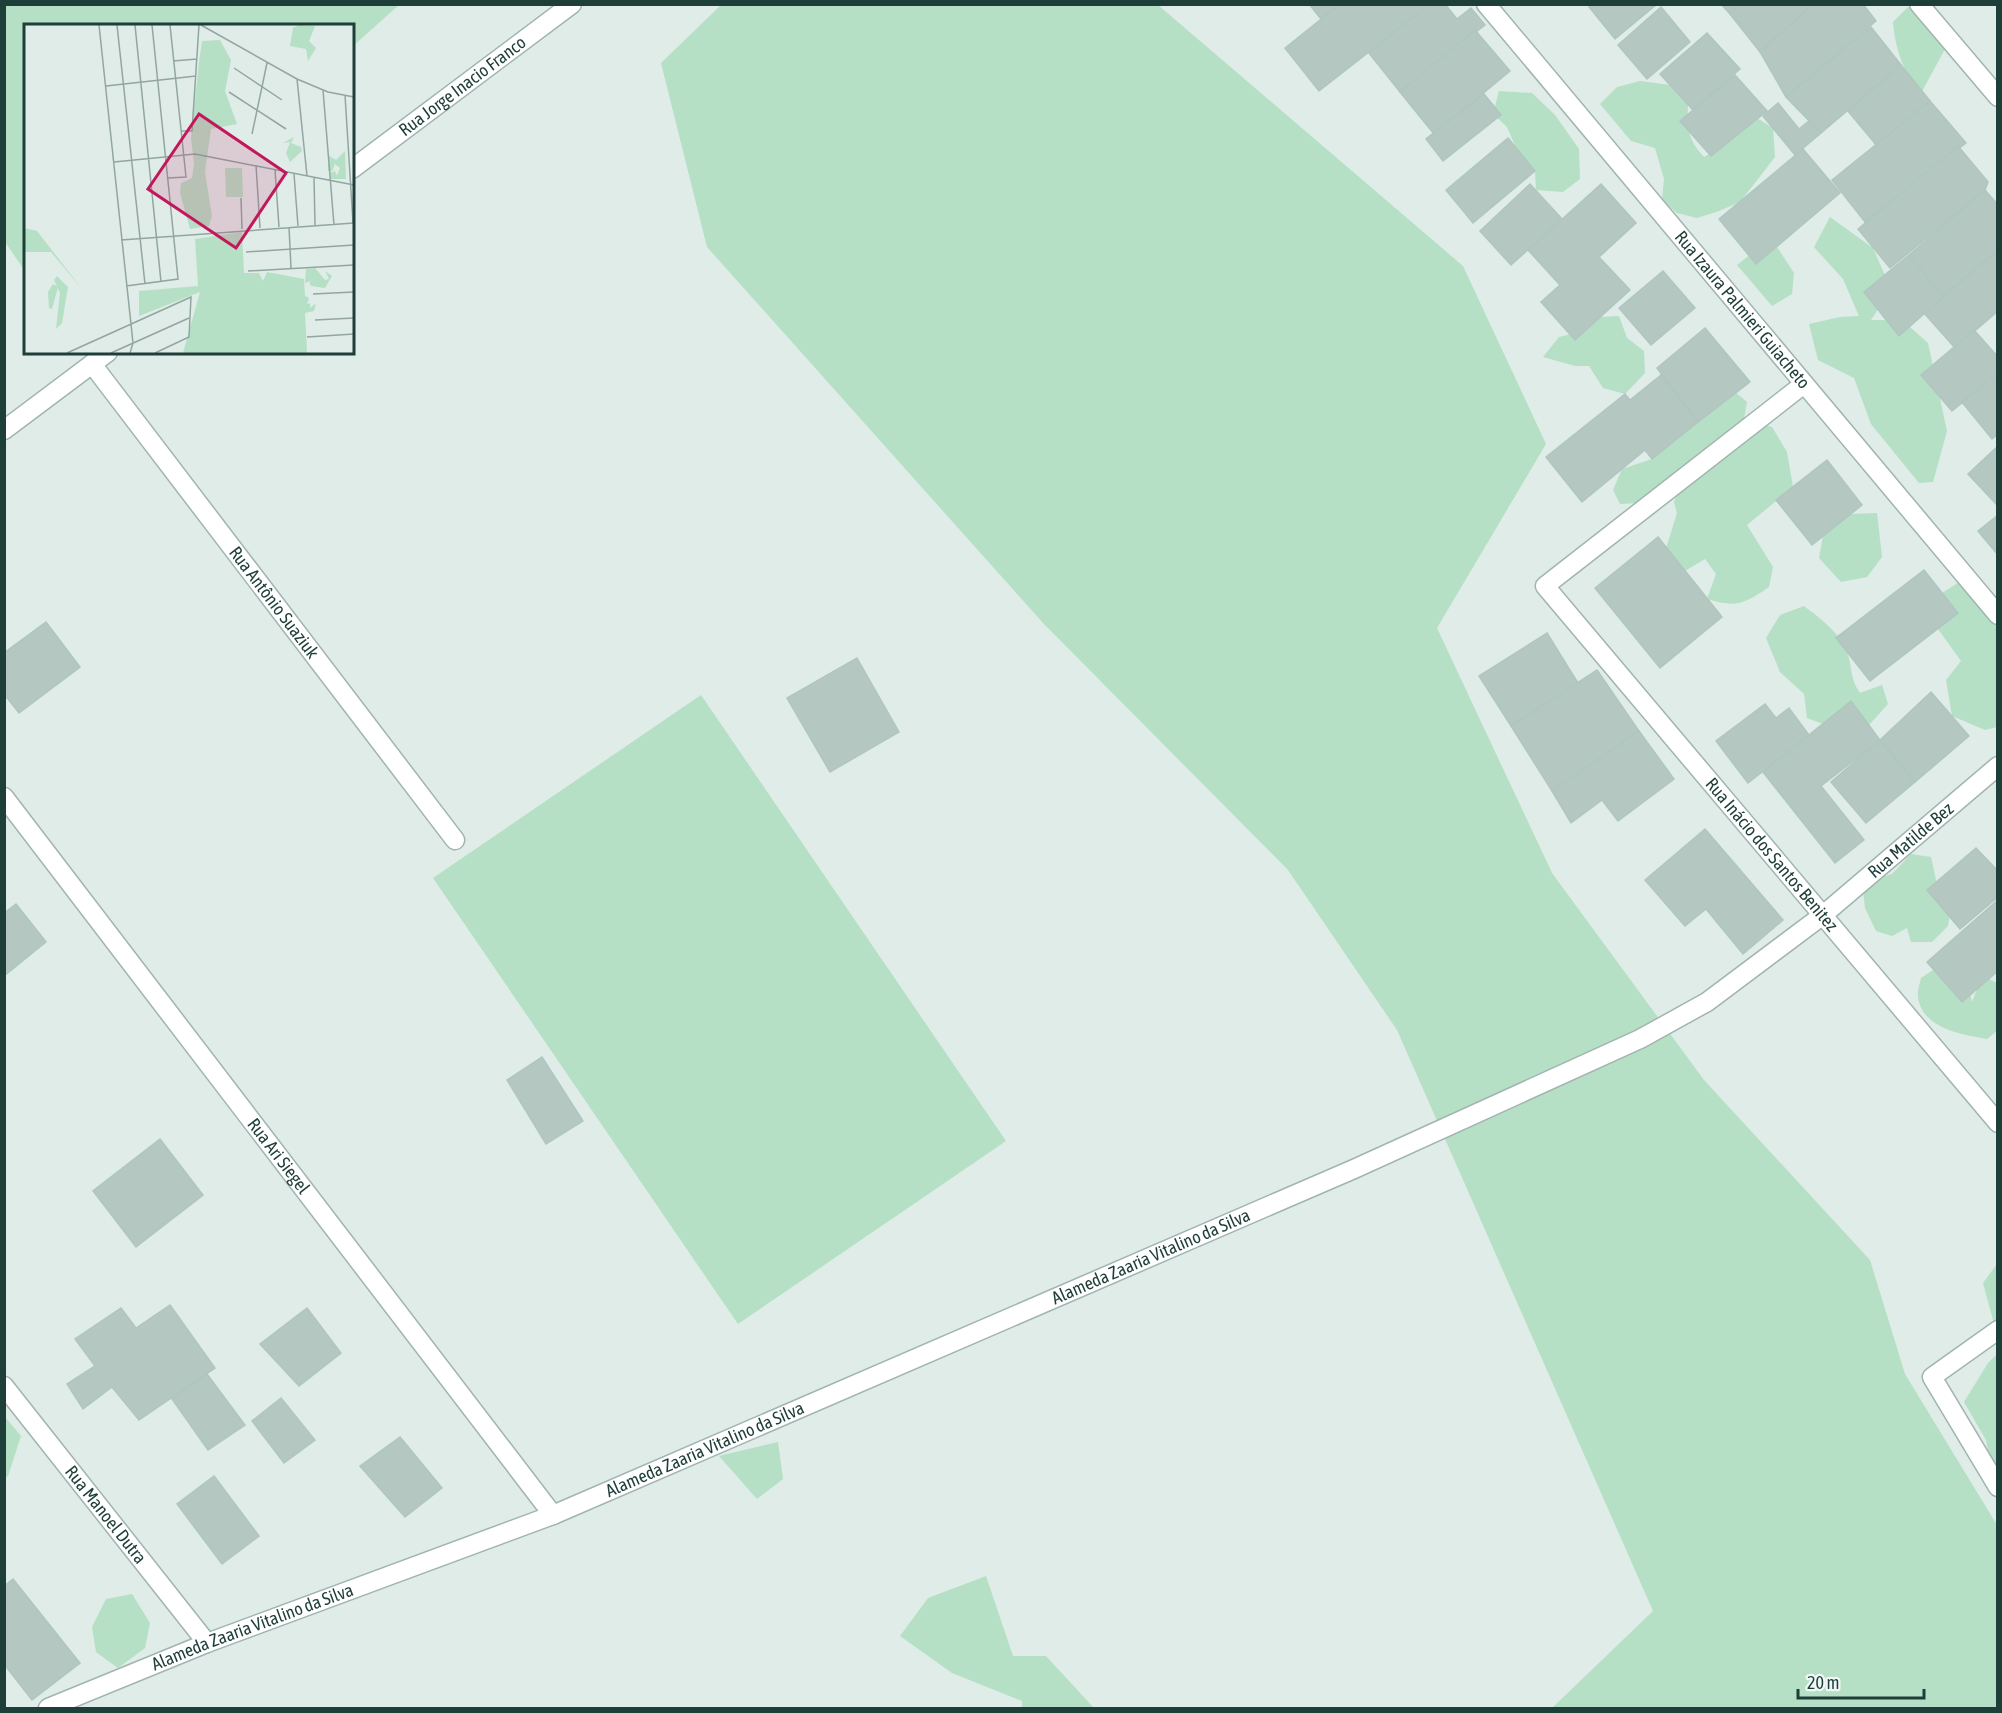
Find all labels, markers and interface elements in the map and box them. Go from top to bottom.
inset map [24,24,354,354]
street label: Rua Jorge Inacio Franco [395,31,530,140]
street label: Rua Izaura Palmieri Guiacheto [1671,226,1815,393]
street label: Rua Antônio Suaziuk [225,542,324,662]
street label: Rua Inácio dos Santos Benitez [1701,773,1843,936]
street label: Rua Matilde Bez [1863,798,1958,882]
street label: Rua Ari Siegel [243,1114,315,1198]
street label: Alameda Zaaria Vitalino da Silva [1048,1204,1253,1308]
street label: Alameda Zaaria Vitalino da Silva [602,1397,807,1501]
street label: Rua Manoel Dutra [61,1461,151,1568]
street label: Alameda Zaaria Vitalino da Silva [148,1579,356,1675]
scale bar [1798,1662,1924,1700]
text: 20 m [1807,1672,1839,1693]

